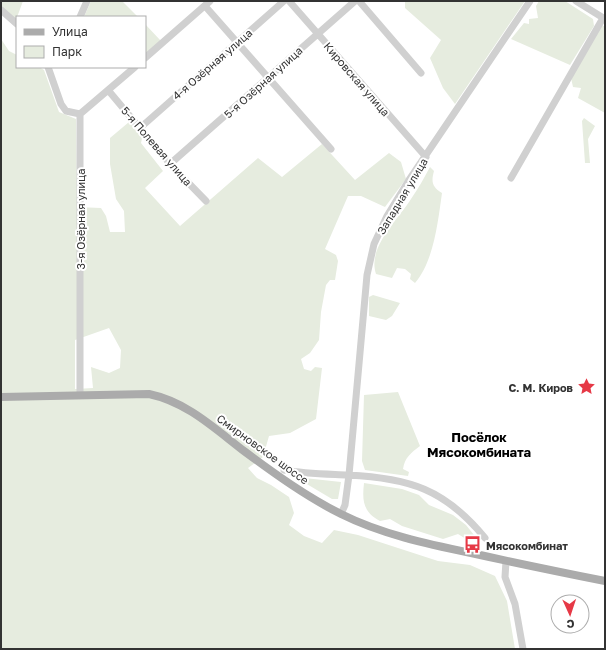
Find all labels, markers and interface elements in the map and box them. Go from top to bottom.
legend [16,16,146,68]
text: Улица [52,24,88,39]
street label: 4-я Озёрная улица [170,26,254,102]
street label: Кировская улица [321,39,393,119]
street label: 5-я Озёрная улица [221,43,305,121]
text: Парк [52,44,82,59]
street label: 5-я Полевая улица [119,104,195,188]
street label: Западная улица [374,155,430,237]
street label: 3-я Озёрная улица [74,169,87,269]
place icon: С. М. Киров [576,377,596,397]
place label: С. М. Киров [509,381,574,394]
street label: Смирновское шоссе [215,411,311,487]
district label: Посёлок Мясокомбината [427,429,531,460]
bus stop icon: Мясокомбинат [463,535,483,555]
place label: Мясокомбинат [486,539,568,552]
north arrow [550,594,590,634]
text: С [566,618,575,631]

